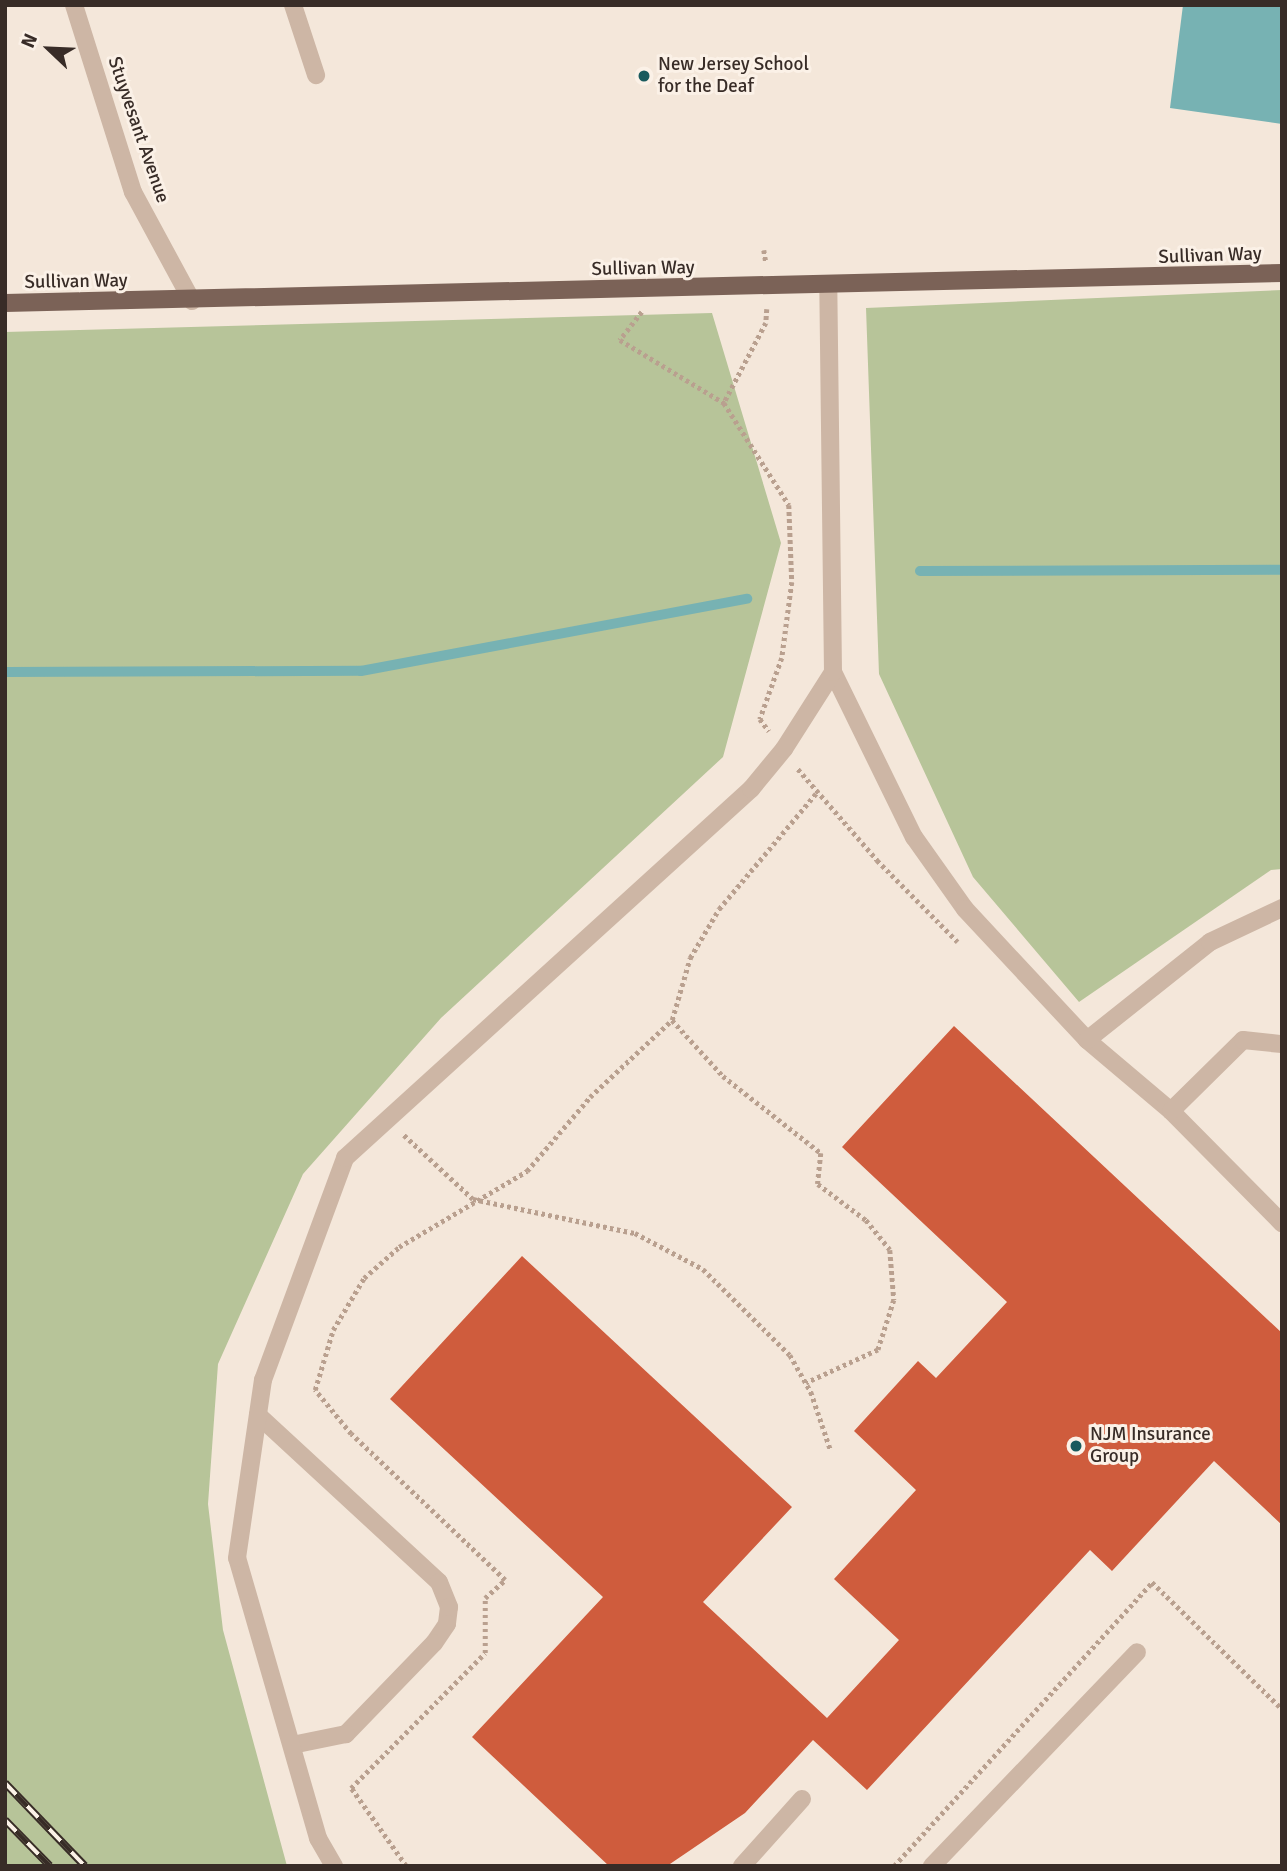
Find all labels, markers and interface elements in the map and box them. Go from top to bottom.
north arrow [14,14,84,84]
text: N [16,30,43,52]
street label: Stuyvesant Avenue [102,54,174,206]
place label: New Jersey School for the Deaf [658,54,809,98]
marker: New Jersey School for the Deaf [636,68,652,84]
street label: Sullivan Way [1158,243,1262,269]
street label: Sullivan Way [591,257,695,281]
street label: Sullivan Way [24,270,128,294]
place label: NJM Insurance Group [1090,1424,1211,1468]
marker: NJM Insurance Group [1068,1438,1084,1454]

